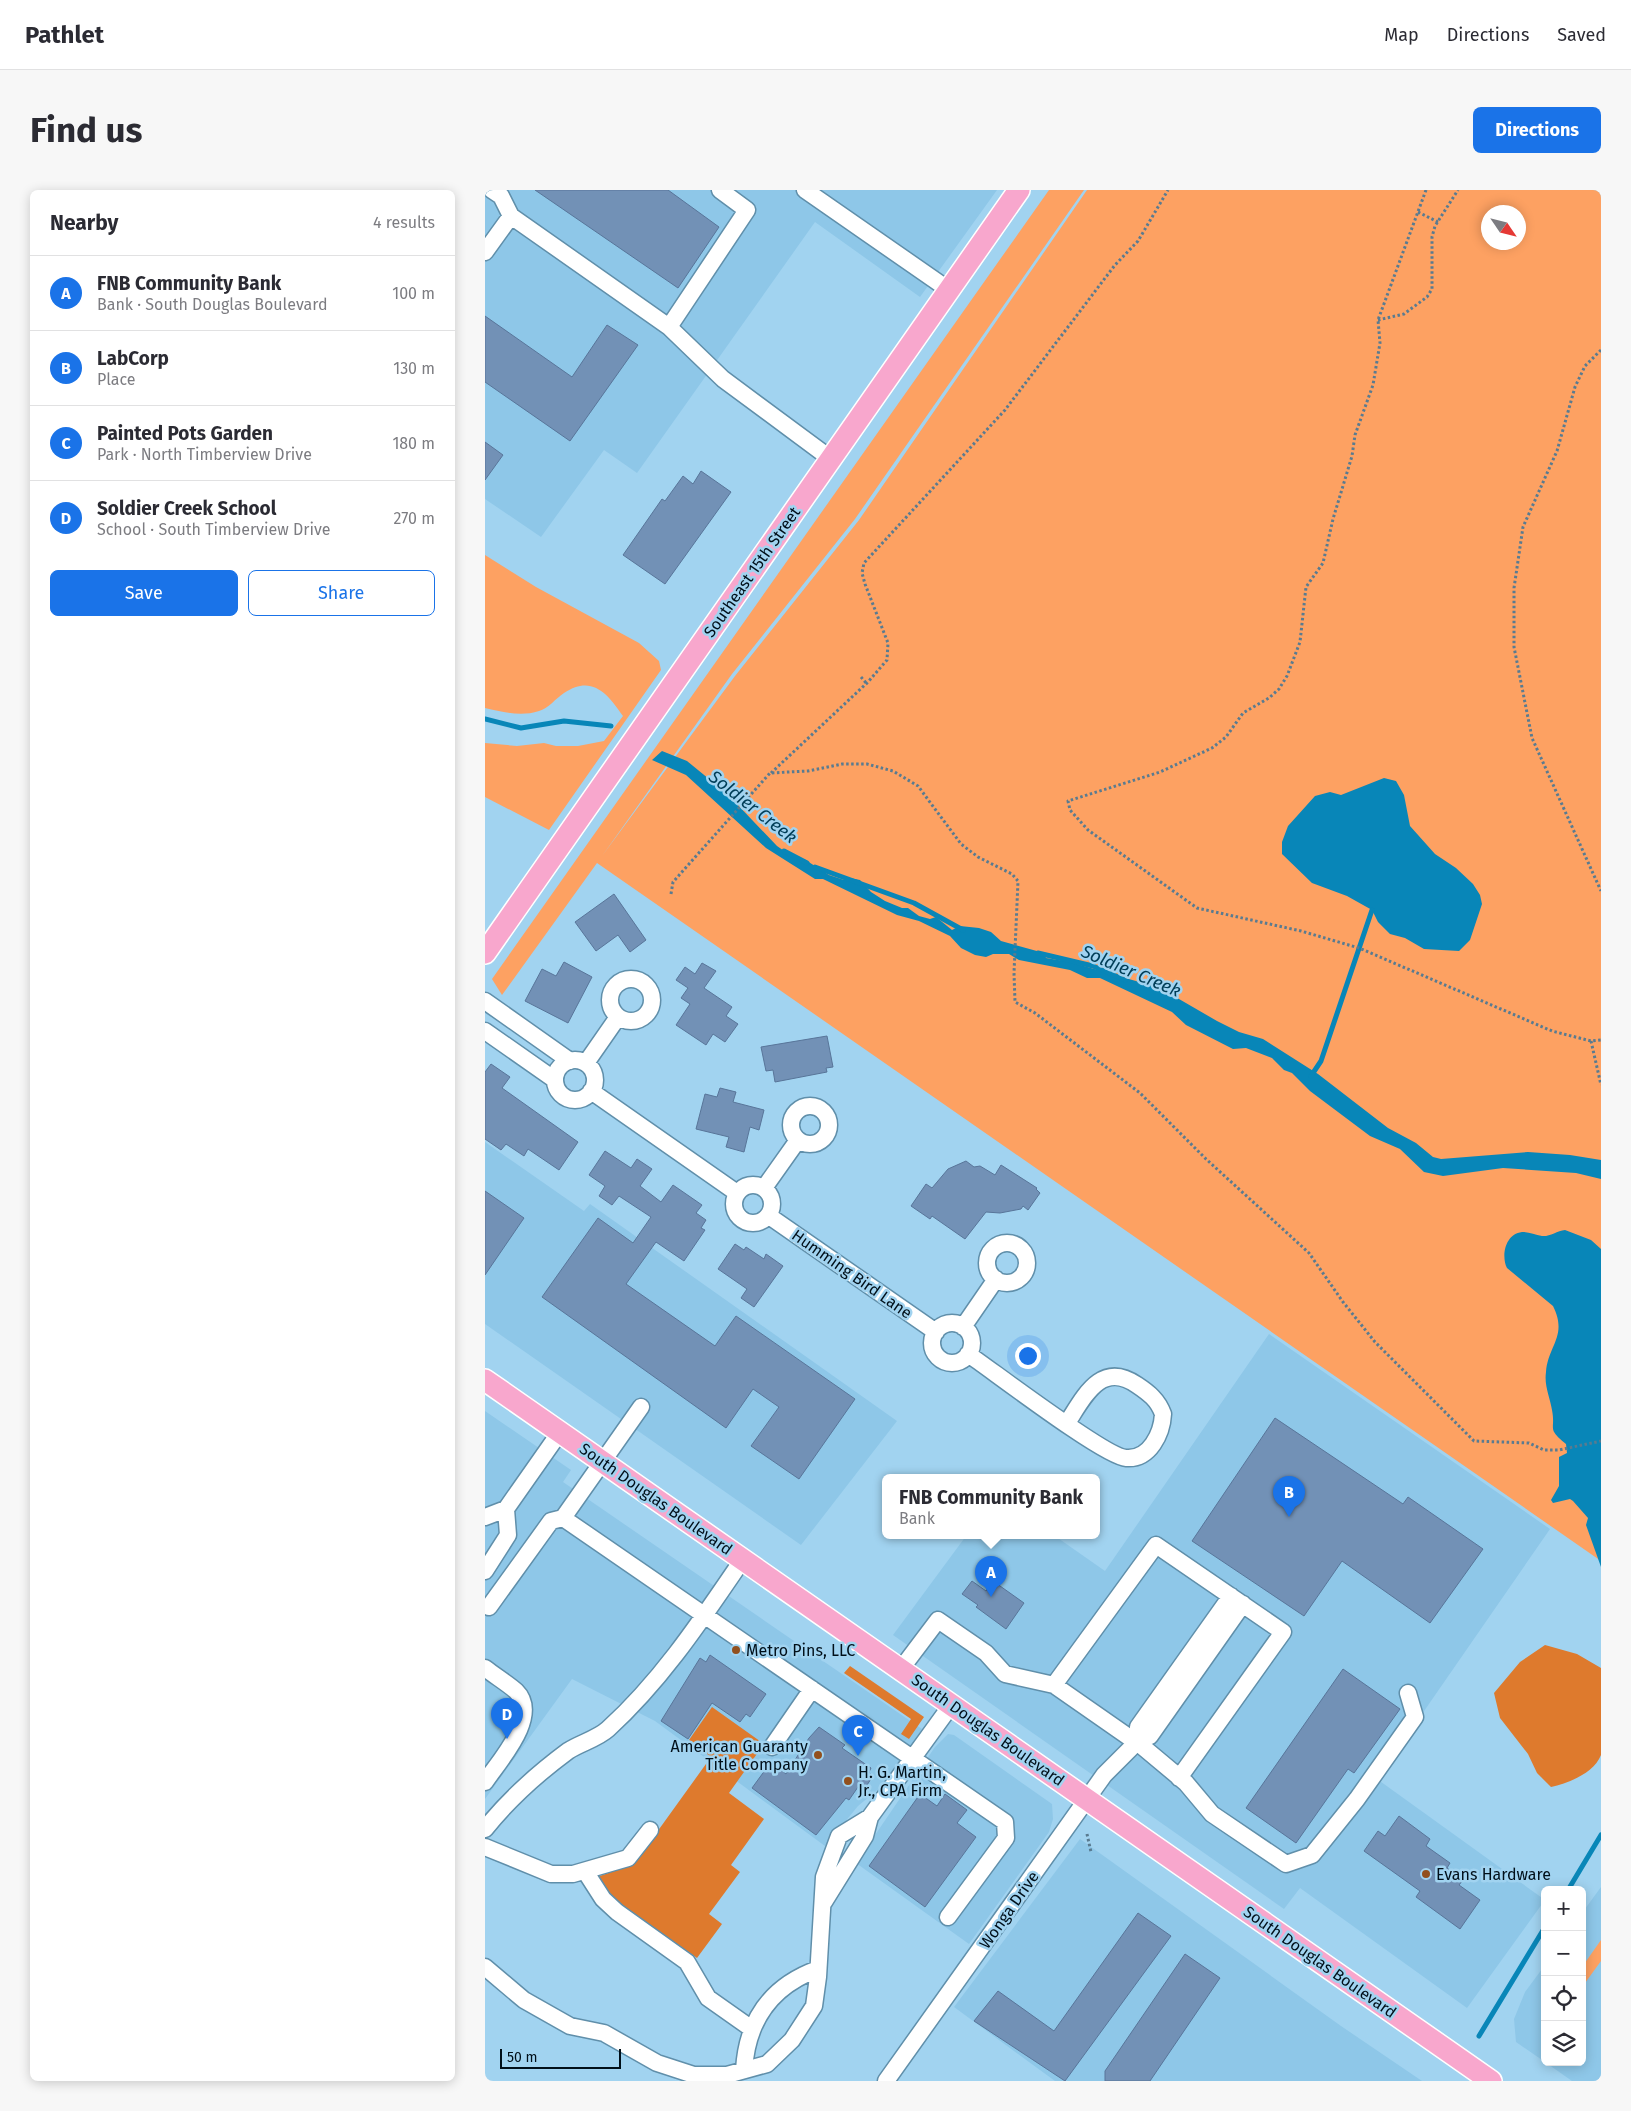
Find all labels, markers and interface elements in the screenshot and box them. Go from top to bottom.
text: Pathlet [25,21,104,49]
text: Map [1384,24,1419,46]
text: Directions [1447,24,1529,46]
text: Saved [1557,24,1606,46]
button: Directions [1473,107,1601,153]
text: Find us [30,109,142,151]
north arrow [1481,205,1526,250]
text: Nearby [50,210,118,236]
text: 4 results [373,213,435,232]
text: FNB Community Bank [97,272,281,295]
text: A [61,284,71,303]
text: 100 m [392,284,435,303]
text: Bank · South Douglas Boulevard [97,295,327,314]
text: LabCorp [97,347,169,370]
text: B [61,359,71,378]
text: 130 m [393,359,435,378]
text: Place [97,370,136,389]
text: Painted Pots Garden [97,422,273,445]
text: C [61,434,71,453]
text: 180 m [392,434,435,453]
text: Park · North Timberview Drive [97,445,312,464]
text: Soldier Creek School [97,497,276,520]
street label: Southeast 15th Street [700,503,804,641]
text: D [61,509,71,528]
text: 270 m [393,509,435,528]
text: School · South Timberview Drive [97,520,330,539]
button: Save [50,570,238,616]
button: Share [248,570,435,616]
water label: Soldier Creek [704,765,802,848]
water label: Soldier Creek [1077,940,1184,1002]
street label: Humming Bird Lane [788,1225,916,1323]
your location [1015,1343,1041,1369]
street label: South Douglas Boulevard [576,1439,736,1559]
popup [882,1474,1100,1539]
pin: B [1273,1476,1305,1517]
text: FNB Community Bank [899,1486,1083,1509]
text: Bank [899,1509,935,1528]
pin: A [975,1556,1007,1597]
place label: Metro Pins, LLC [746,1641,855,1660]
marker: Metro Pins, LLC [730,1644,742,1656]
street label: South Douglas Boulevard [908,1670,1068,1790]
pin: D [491,1698,523,1739]
pin: C [842,1715,874,1756]
place label: American Guaranty Title Company [671,1737,808,1774]
marker: American Guaranty Title Company [812,1749,824,1761]
place label: H. G. Martin, Jr., CPA Firm [858,1763,946,1800]
marker: H. G. Martin, Jr., CPA Firm [842,1775,854,1787]
place label: Evans Hardware [1436,1865,1551,1884]
street label: Wonga Drive [975,1868,1043,1952]
marker: Evans Hardware [1420,1868,1432,1880]
map controls [1541,1886,1586,2066]
button: + [1541,1886,1586,1931]
street label: South Douglas Boulevard [1240,1902,1400,2022]
button: − [1541,1931,1586,1976]
button: locate [1541,1976,1586,2021]
button: layers [1541,2021,1586,2066]
scale bar [500,2046,621,2069]
text: 50 m [507,2049,538,2066]

